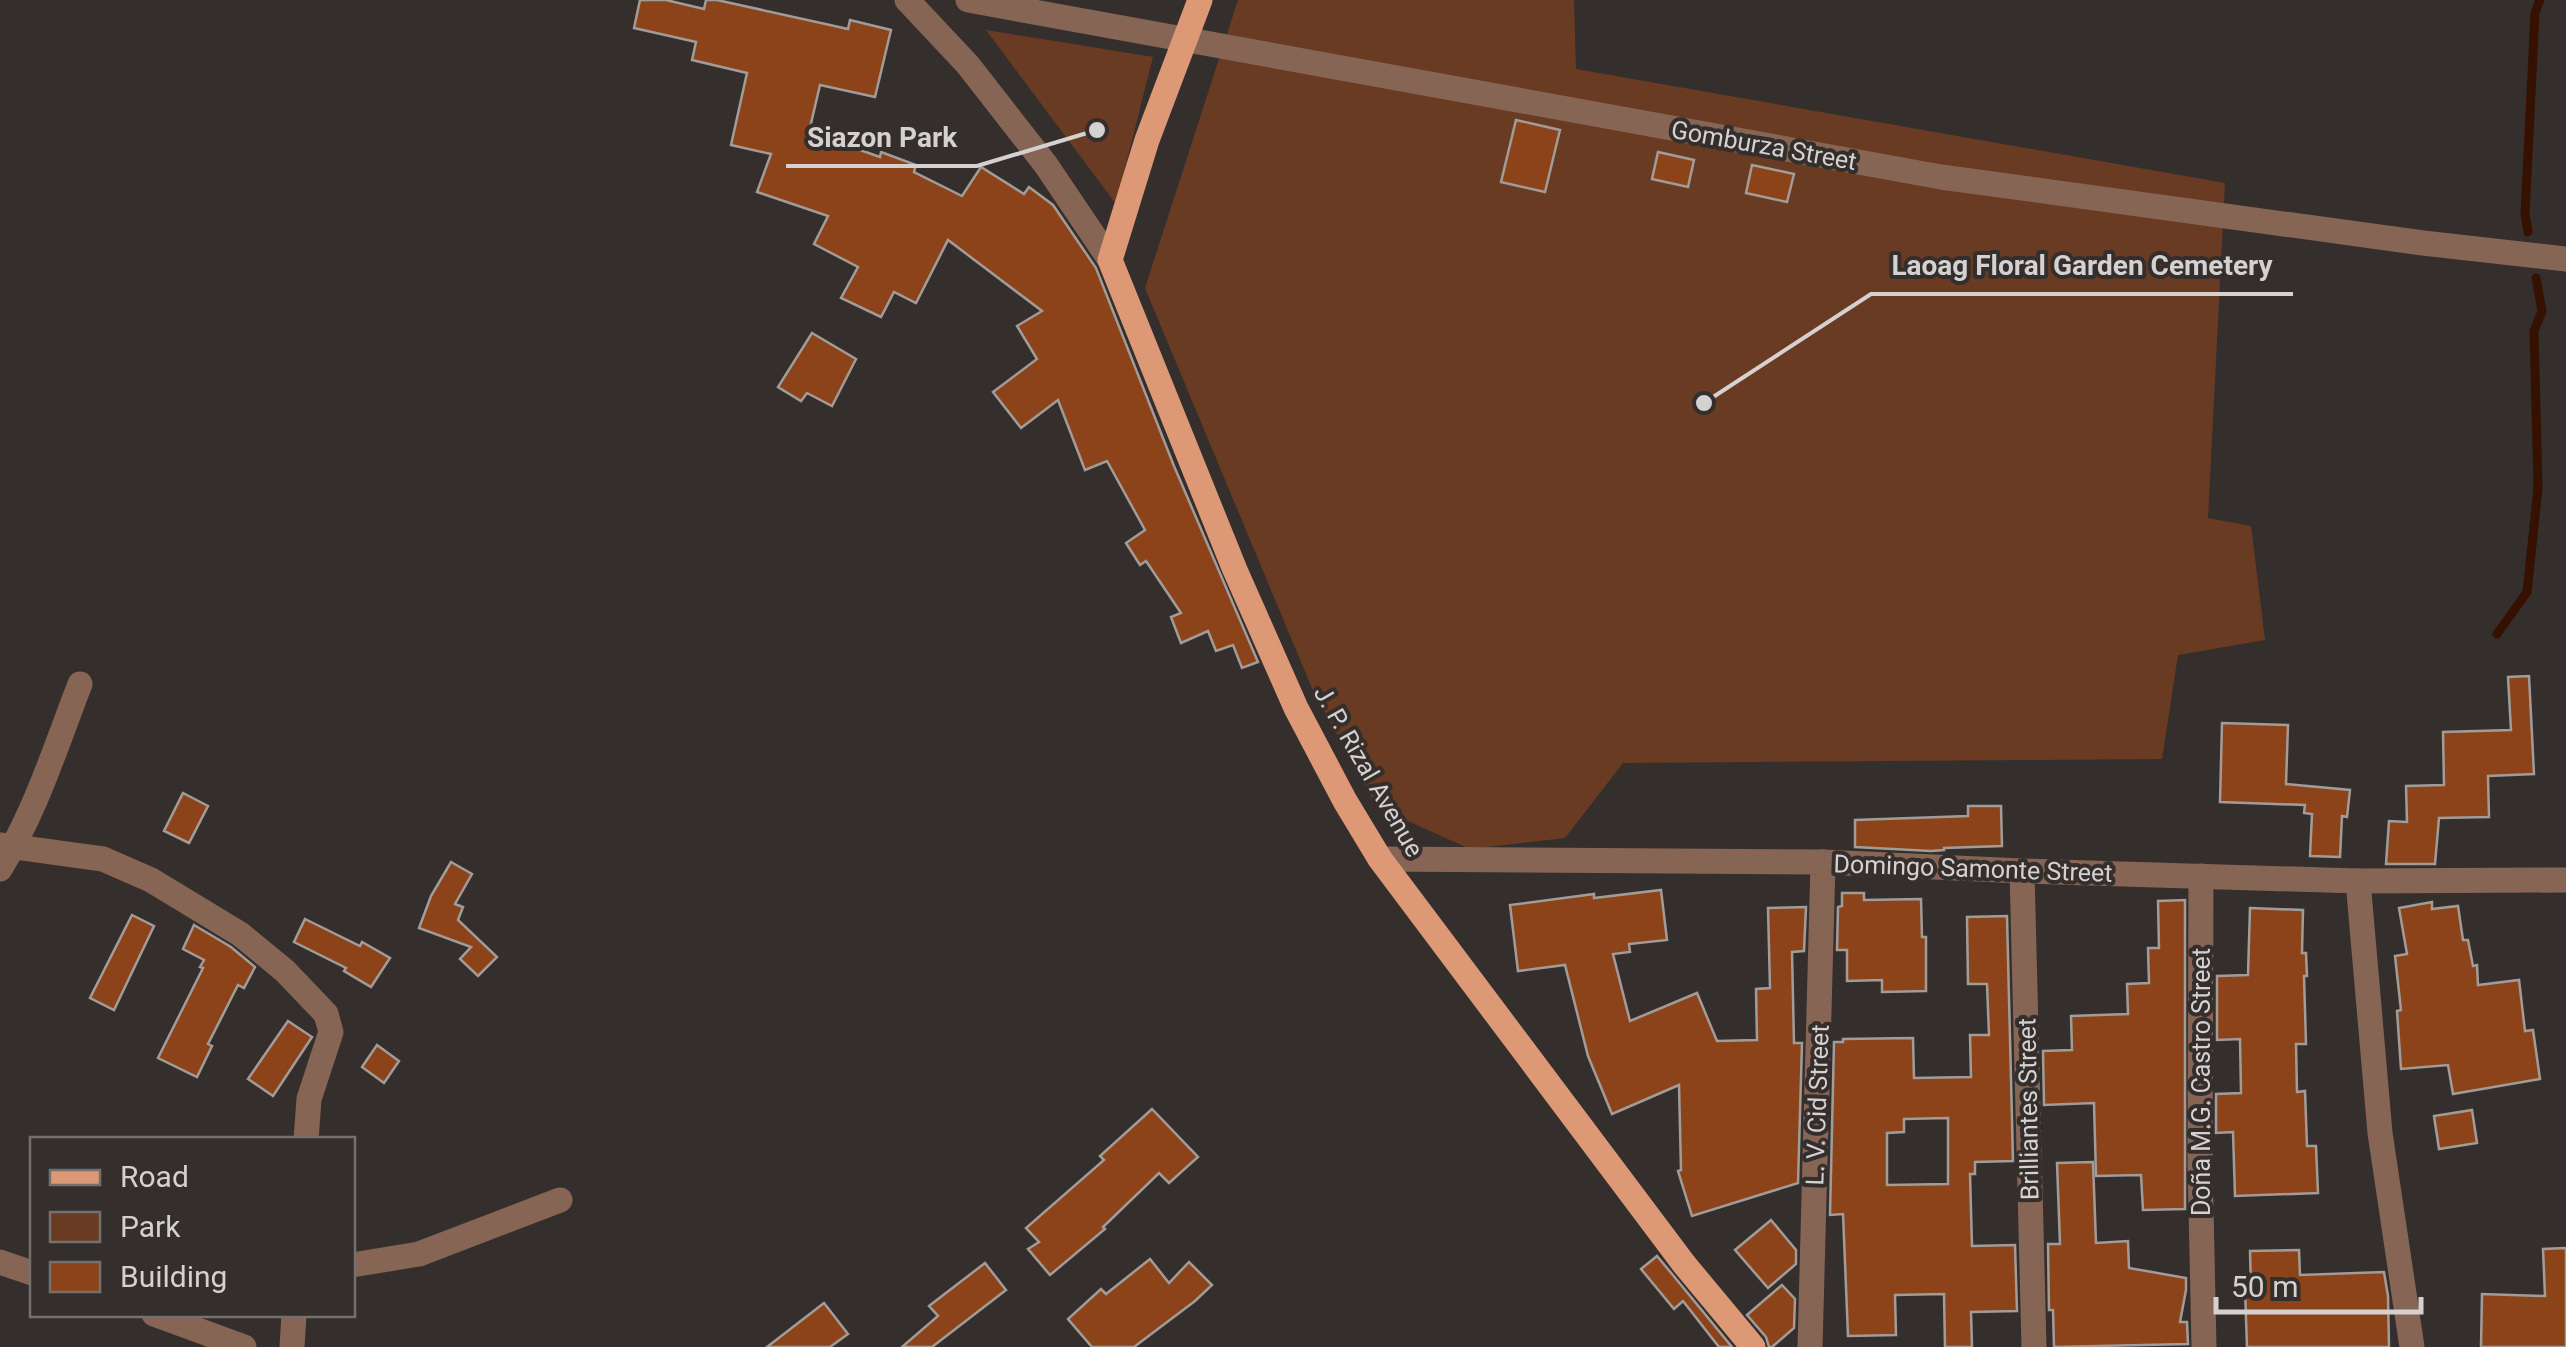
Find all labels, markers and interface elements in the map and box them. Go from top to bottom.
callout: Siazon Park [786,108,977,166]
street label: Gomburza Street [1669,115,1859,176]
text: Siazon Park [807,121,958,154]
callout: Laoag Floral Garden Cemetery [1871,236,2293,294]
text: Laoag Floral Garden Cemetery [1891,249,2274,282]
street label: J. P. Rizal Avenue [1308,681,1429,862]
street label: Domingo Samonte Street [1833,849,2113,888]
street label: Doña M.G. Castro Street [2187,948,2216,1216]
street label: Brilliantes Street [2012,1018,2045,1200]
street label: L. V. Cid Street [1800,1024,1835,1186]
legend [30,1137,355,1317]
text: Road [120,1159,189,1194]
text: Park [120,1209,181,1244]
scale bar [2216,1252,2421,1314]
text: Building [120,1259,227,1294]
text: 50 m [2231,1269,2298,1304]

